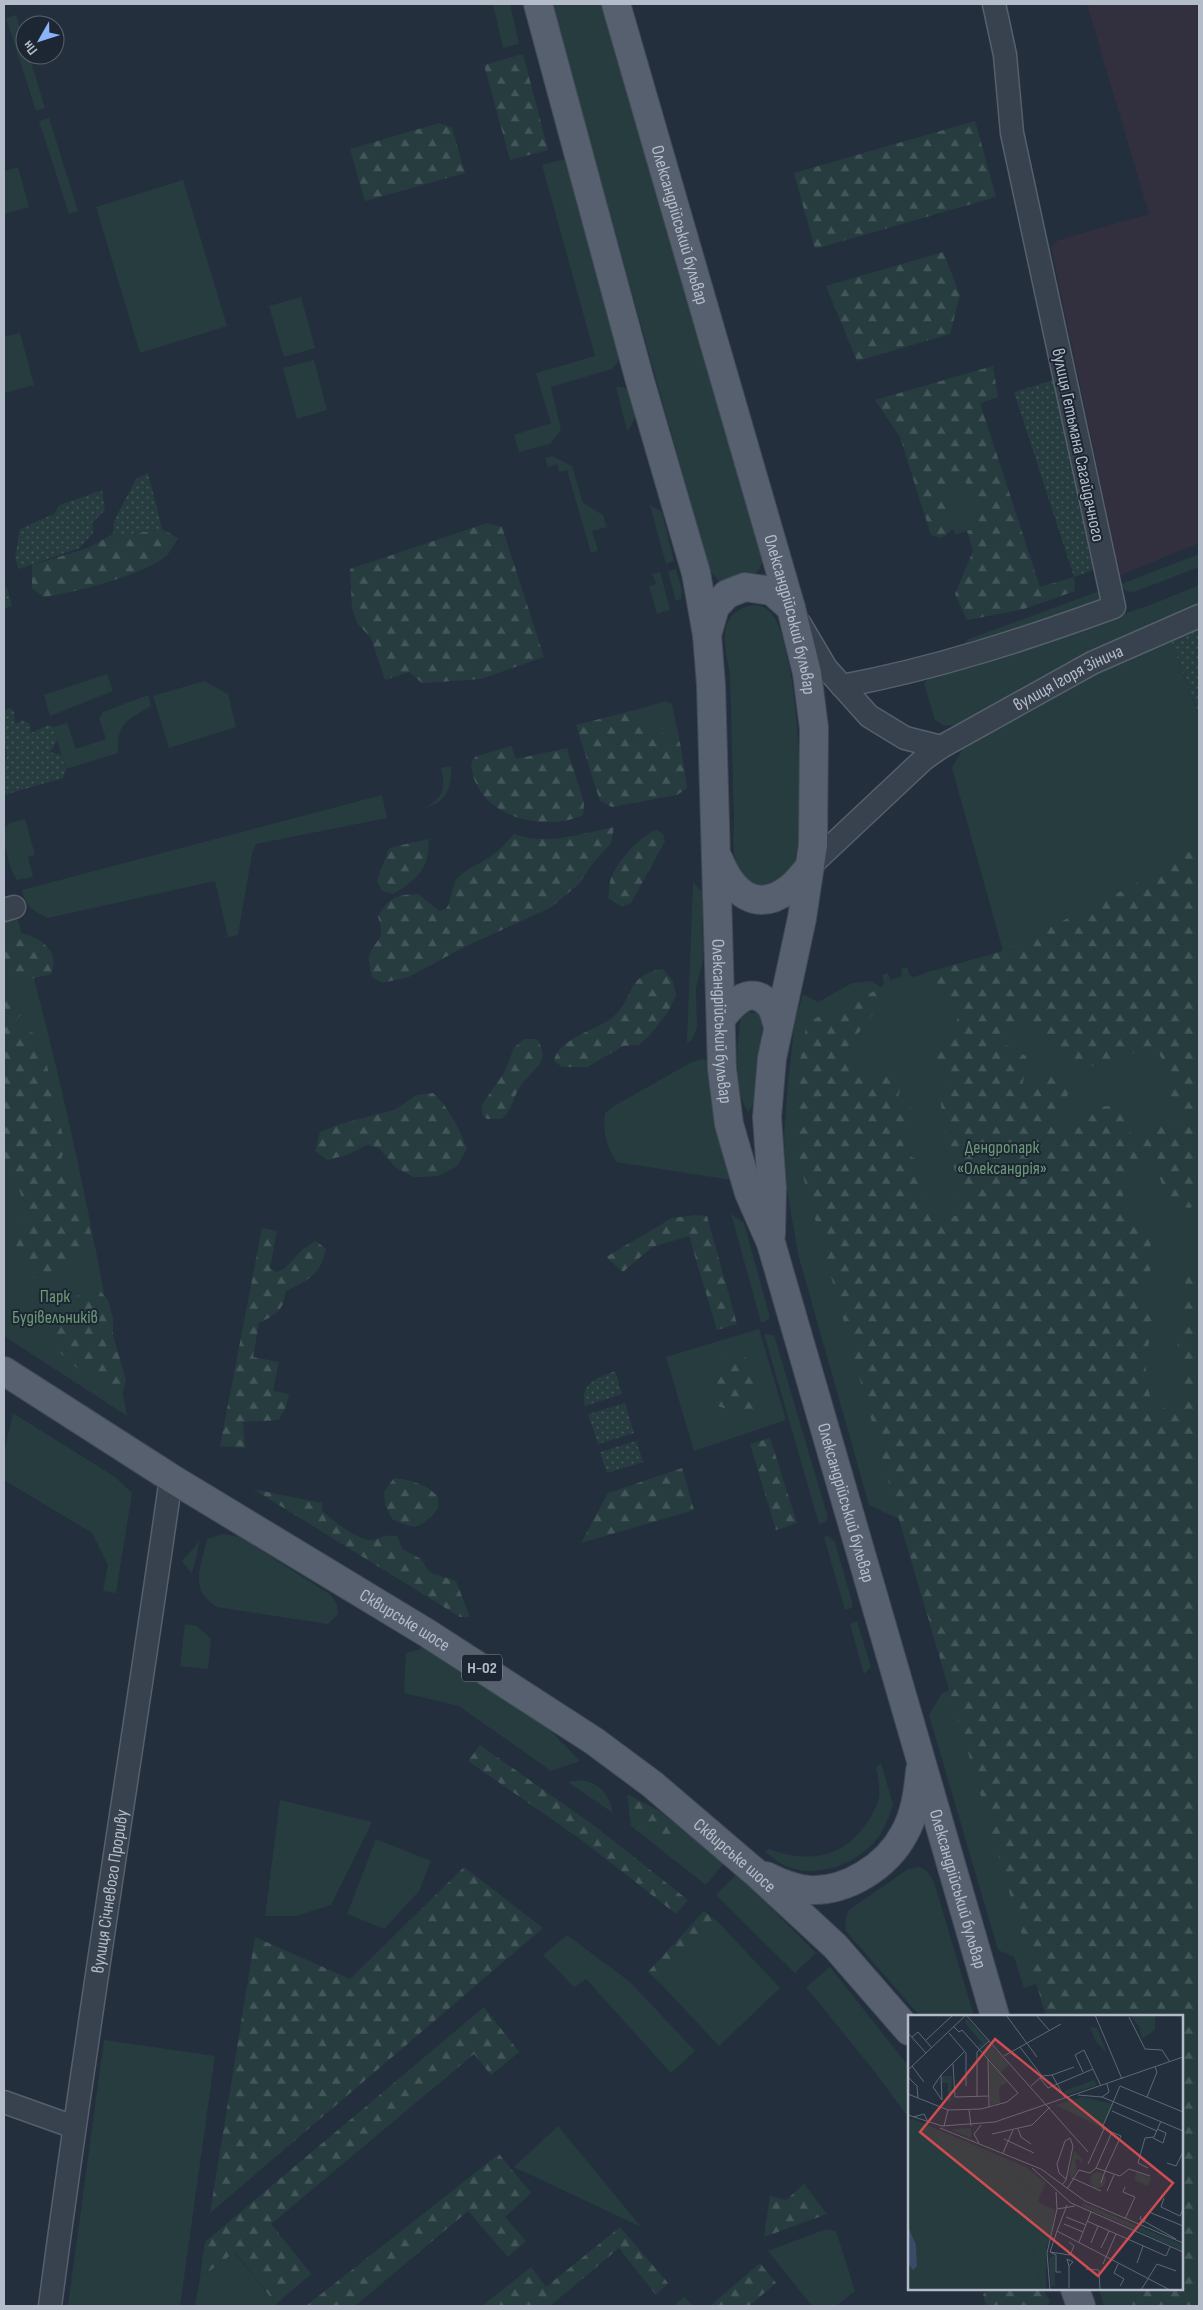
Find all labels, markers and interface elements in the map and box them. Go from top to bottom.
north arrow [15,15,65,65]
text: Пн [19,37,41,58]
street label: Олександрійський бульвар [647,143,713,307]
street label: вулиця Гетьмана Сагайдачного [1047,346,1109,544]
street label: Олександрійський бульвар [760,532,820,696]
street label: вулиця Ігоря Зінича [1009,640,1126,715]
street label: Олександрійський бульвар [708,938,737,1105]
park label: Дендропарк «Олександрія» [957,1137,1047,1179]
park label: Парк Будівельників [12,1286,98,1328]
street label: Олександрійський бульвар [813,1420,879,1585]
street label: Сквирське шосе [356,1584,454,1656]
road number: Н-02 [462,1655,502,1682]
street label: Олександрійський бульвар [925,1807,991,1971]
street label: вулиця Січневого Прориву [87,1808,132,1975]
street label: Сквирське шосе [689,1814,780,1897]
inset map [908,2015,1183,2290]

